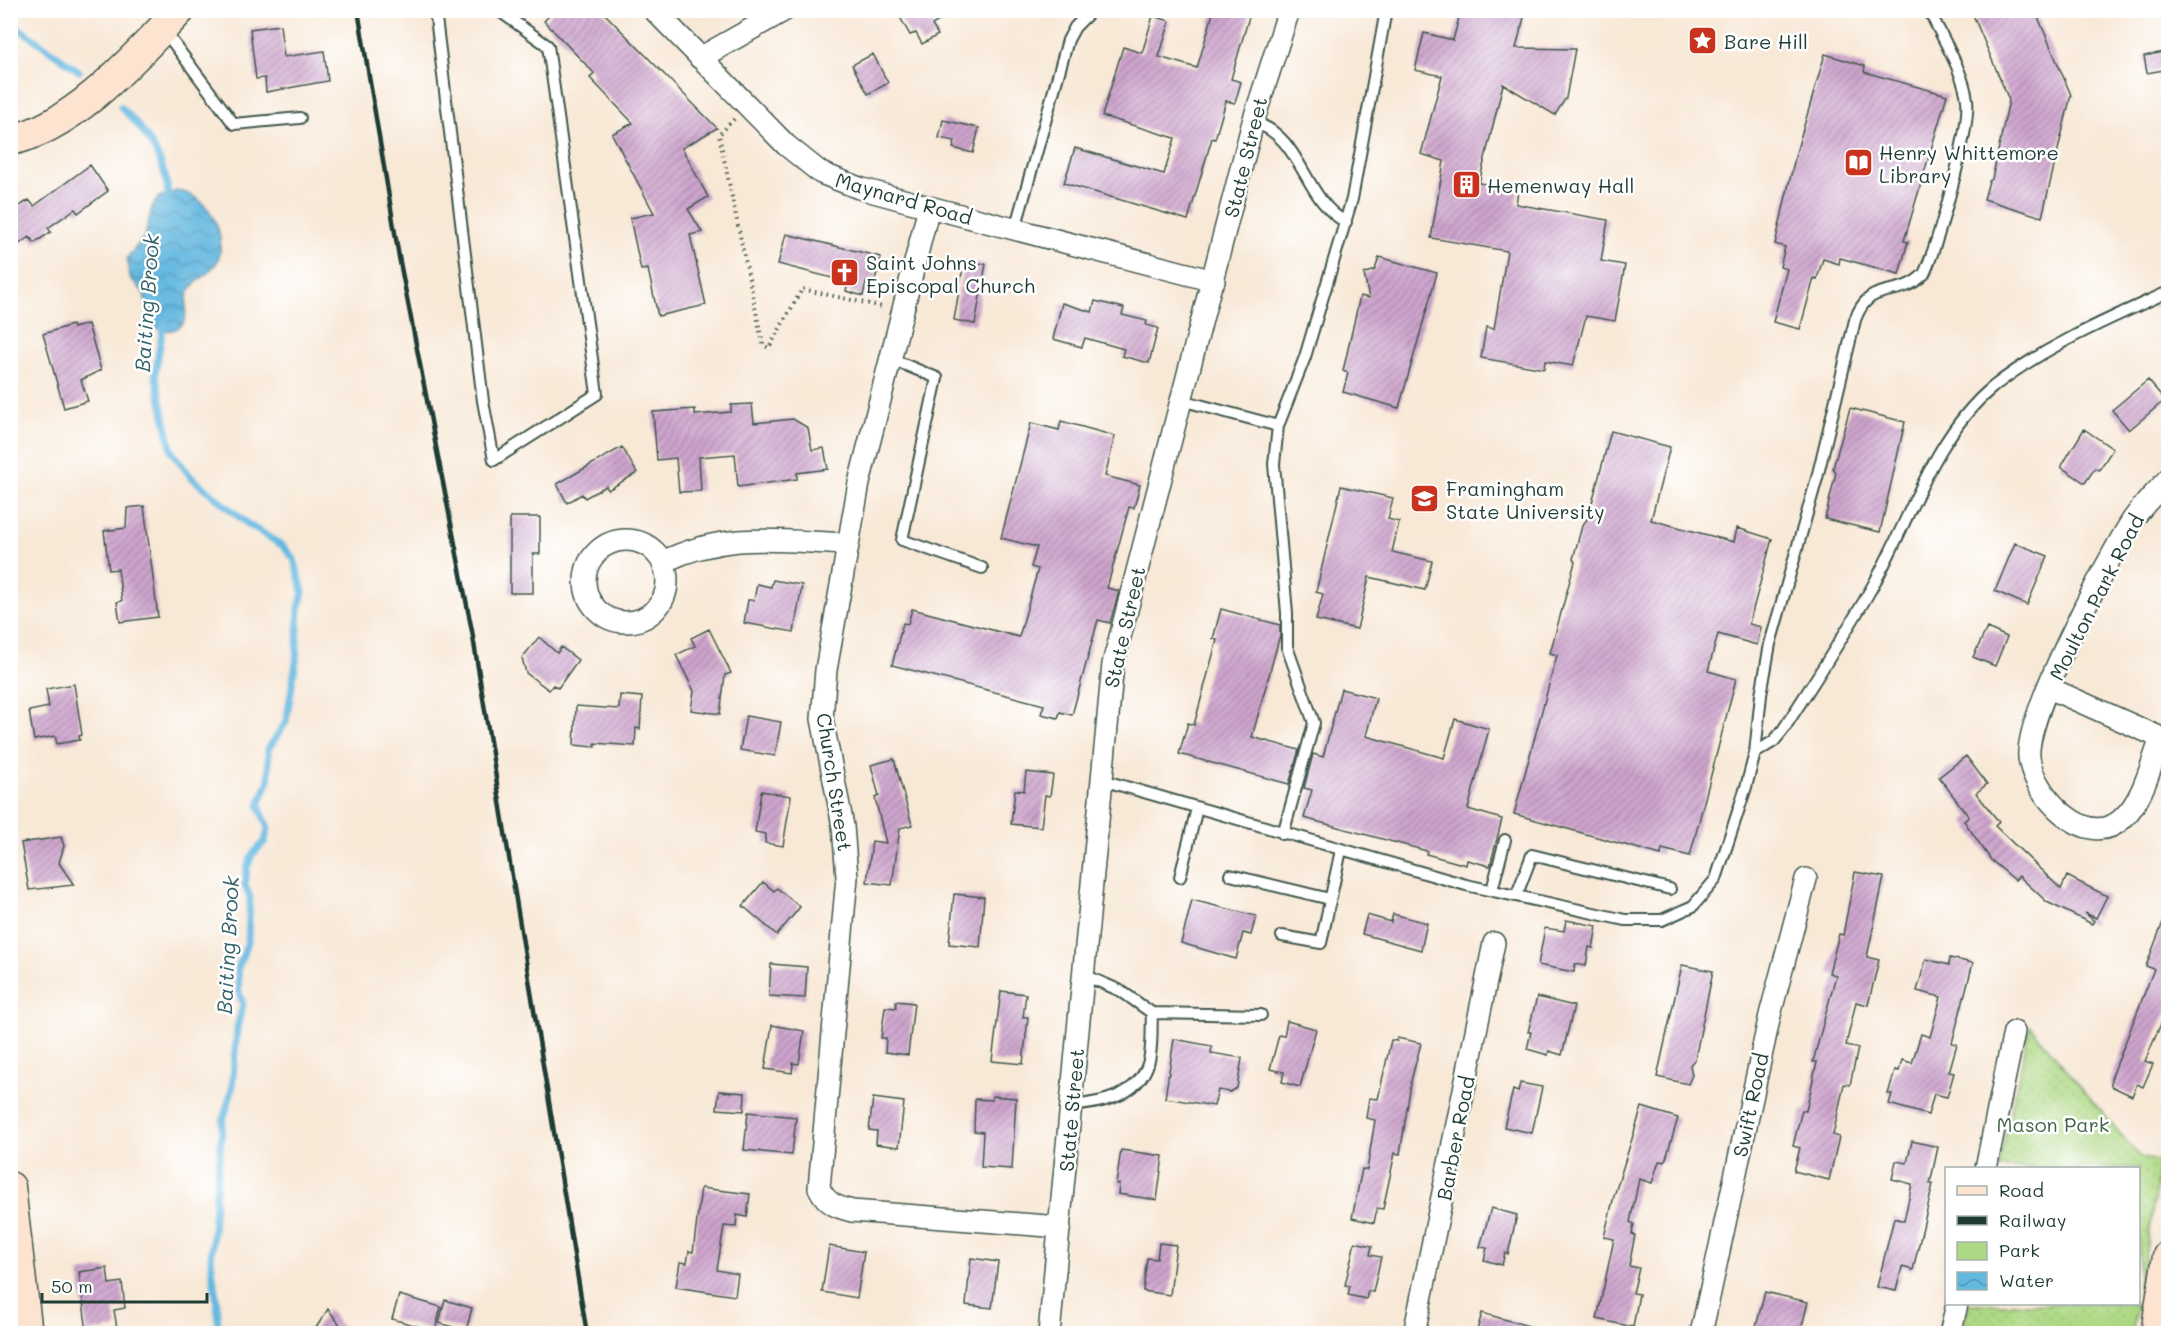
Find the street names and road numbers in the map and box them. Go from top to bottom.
street label: State Street [1217,94,1273,220]
street label: Maynard Road [832,166,976,230]
street label: Moulton Park Road [2043,509,2149,685]
street label: State Street [1097,564,1151,690]
street label: Church Street [811,711,859,853]
street label: State Street [1053,1047,1089,1173]
street label: Swift Road [1726,1051,1774,1159]
street label: Barber Road [1430,1074,1480,1202]

